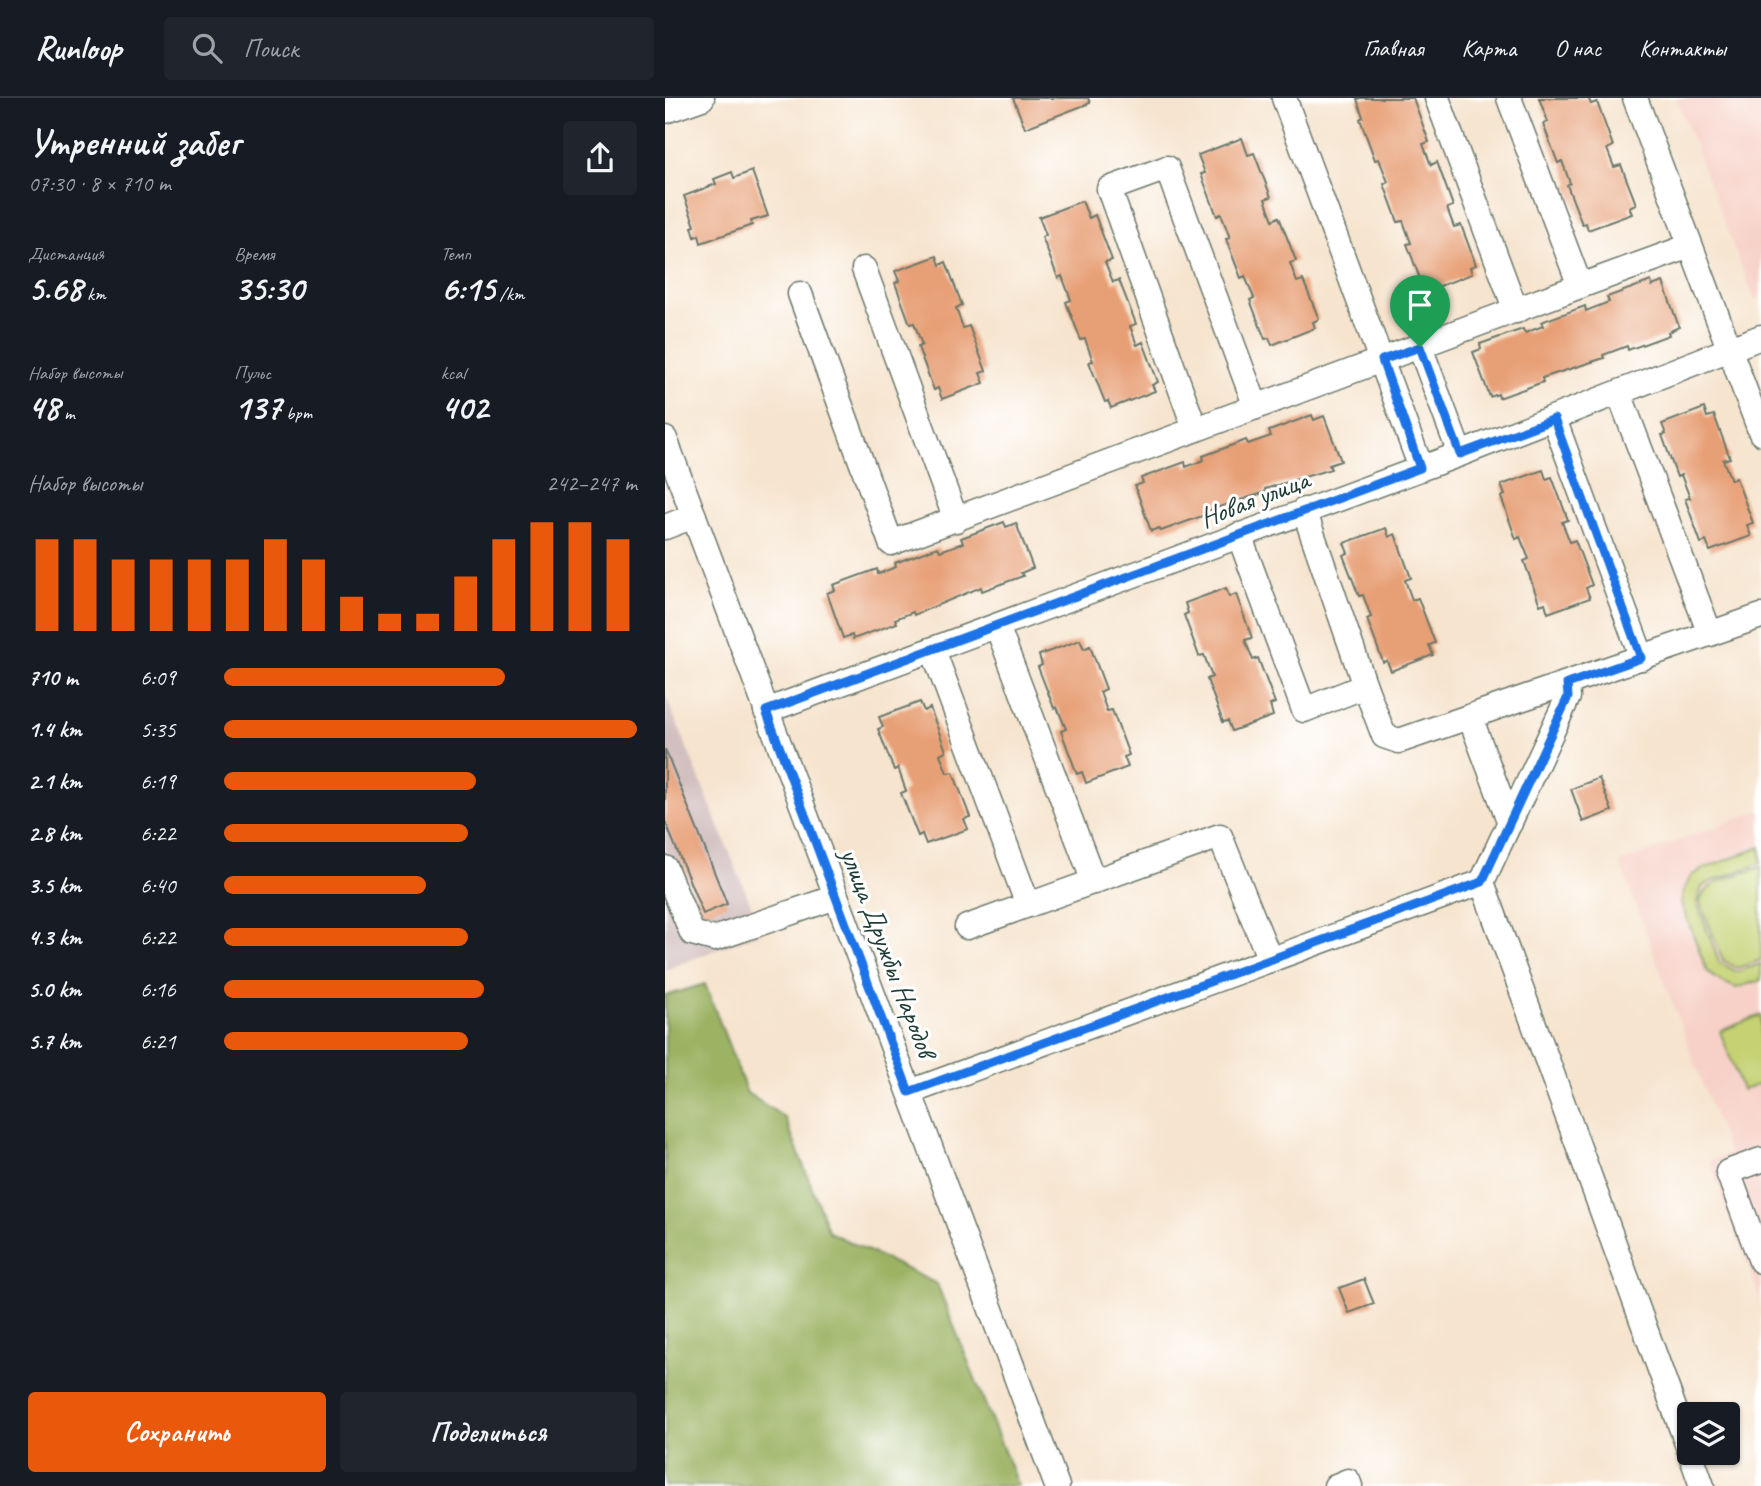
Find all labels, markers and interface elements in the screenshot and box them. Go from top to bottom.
search box [164,17,654,80]
text: Runloop [35,27,122,69]
icon: search [188,29,226,67]
text: Поиск [244,32,298,65]
text: Главная [1363,33,1424,63]
text: Карта [1462,33,1516,63]
text: О нас [1554,33,1601,63]
text: Контакты [1639,33,1726,63]
text: Утренний забег [28,119,240,166]
button: share [563,121,637,195]
text: 07:30 · 8 × 710 m [28,169,171,198]
text: Дистанция [28,242,104,266]
text: Время [234,242,274,266]
text: Темп [441,242,471,266]
text: 5.68 [28,266,82,311]
text: 35:30 [234,266,304,311]
text: 6:15 [441,266,495,311]
pin [1390,275,1450,347]
text: km [82,282,106,306]
text: /km [495,282,524,306]
icon: arrive [1401,286,1439,324]
text: Набор высоты [28,361,122,385]
text: Пульс [234,361,271,385]
text: kcal [441,361,466,385]
text: 48 [28,385,60,430]
text: 137 [234,385,281,430]
text: 402 [441,385,488,430]
text: m [60,401,75,425]
text: bpm [281,401,312,425]
street label: Новая улица [1194,461,1316,535]
text: Набор высоты [28,469,142,498]
text: 242–247 m [546,469,637,498]
text: 710 m [28,663,78,692]
text: 6:09 [140,663,176,692]
text: 1.4 km [28,715,82,744]
text: 5:35 [140,715,176,744]
text: 2.1 km [28,767,82,796]
text: 6:19 [140,767,176,796]
text: 2.8 km [28,819,82,848]
text: 6:22 [140,819,176,848]
street label: улица Дружбы Народов [832,841,946,1067]
text: 3.5 km [28,871,81,900]
text: 6:40 [140,871,176,900]
text: 4.3 km [28,923,82,952]
text: 6:22 [140,923,176,952]
text: 5.0 km [28,975,81,1004]
text: 6:16 [140,975,176,1004]
text: 5.7 km [28,1027,81,1056]
text: 6:21 [140,1027,176,1056]
button: Сохранить [28,1392,326,1472]
button: Поделиться [340,1392,637,1472]
map controls [1677,1402,1740,1465]
button: layers [1677,1402,1740,1465]

